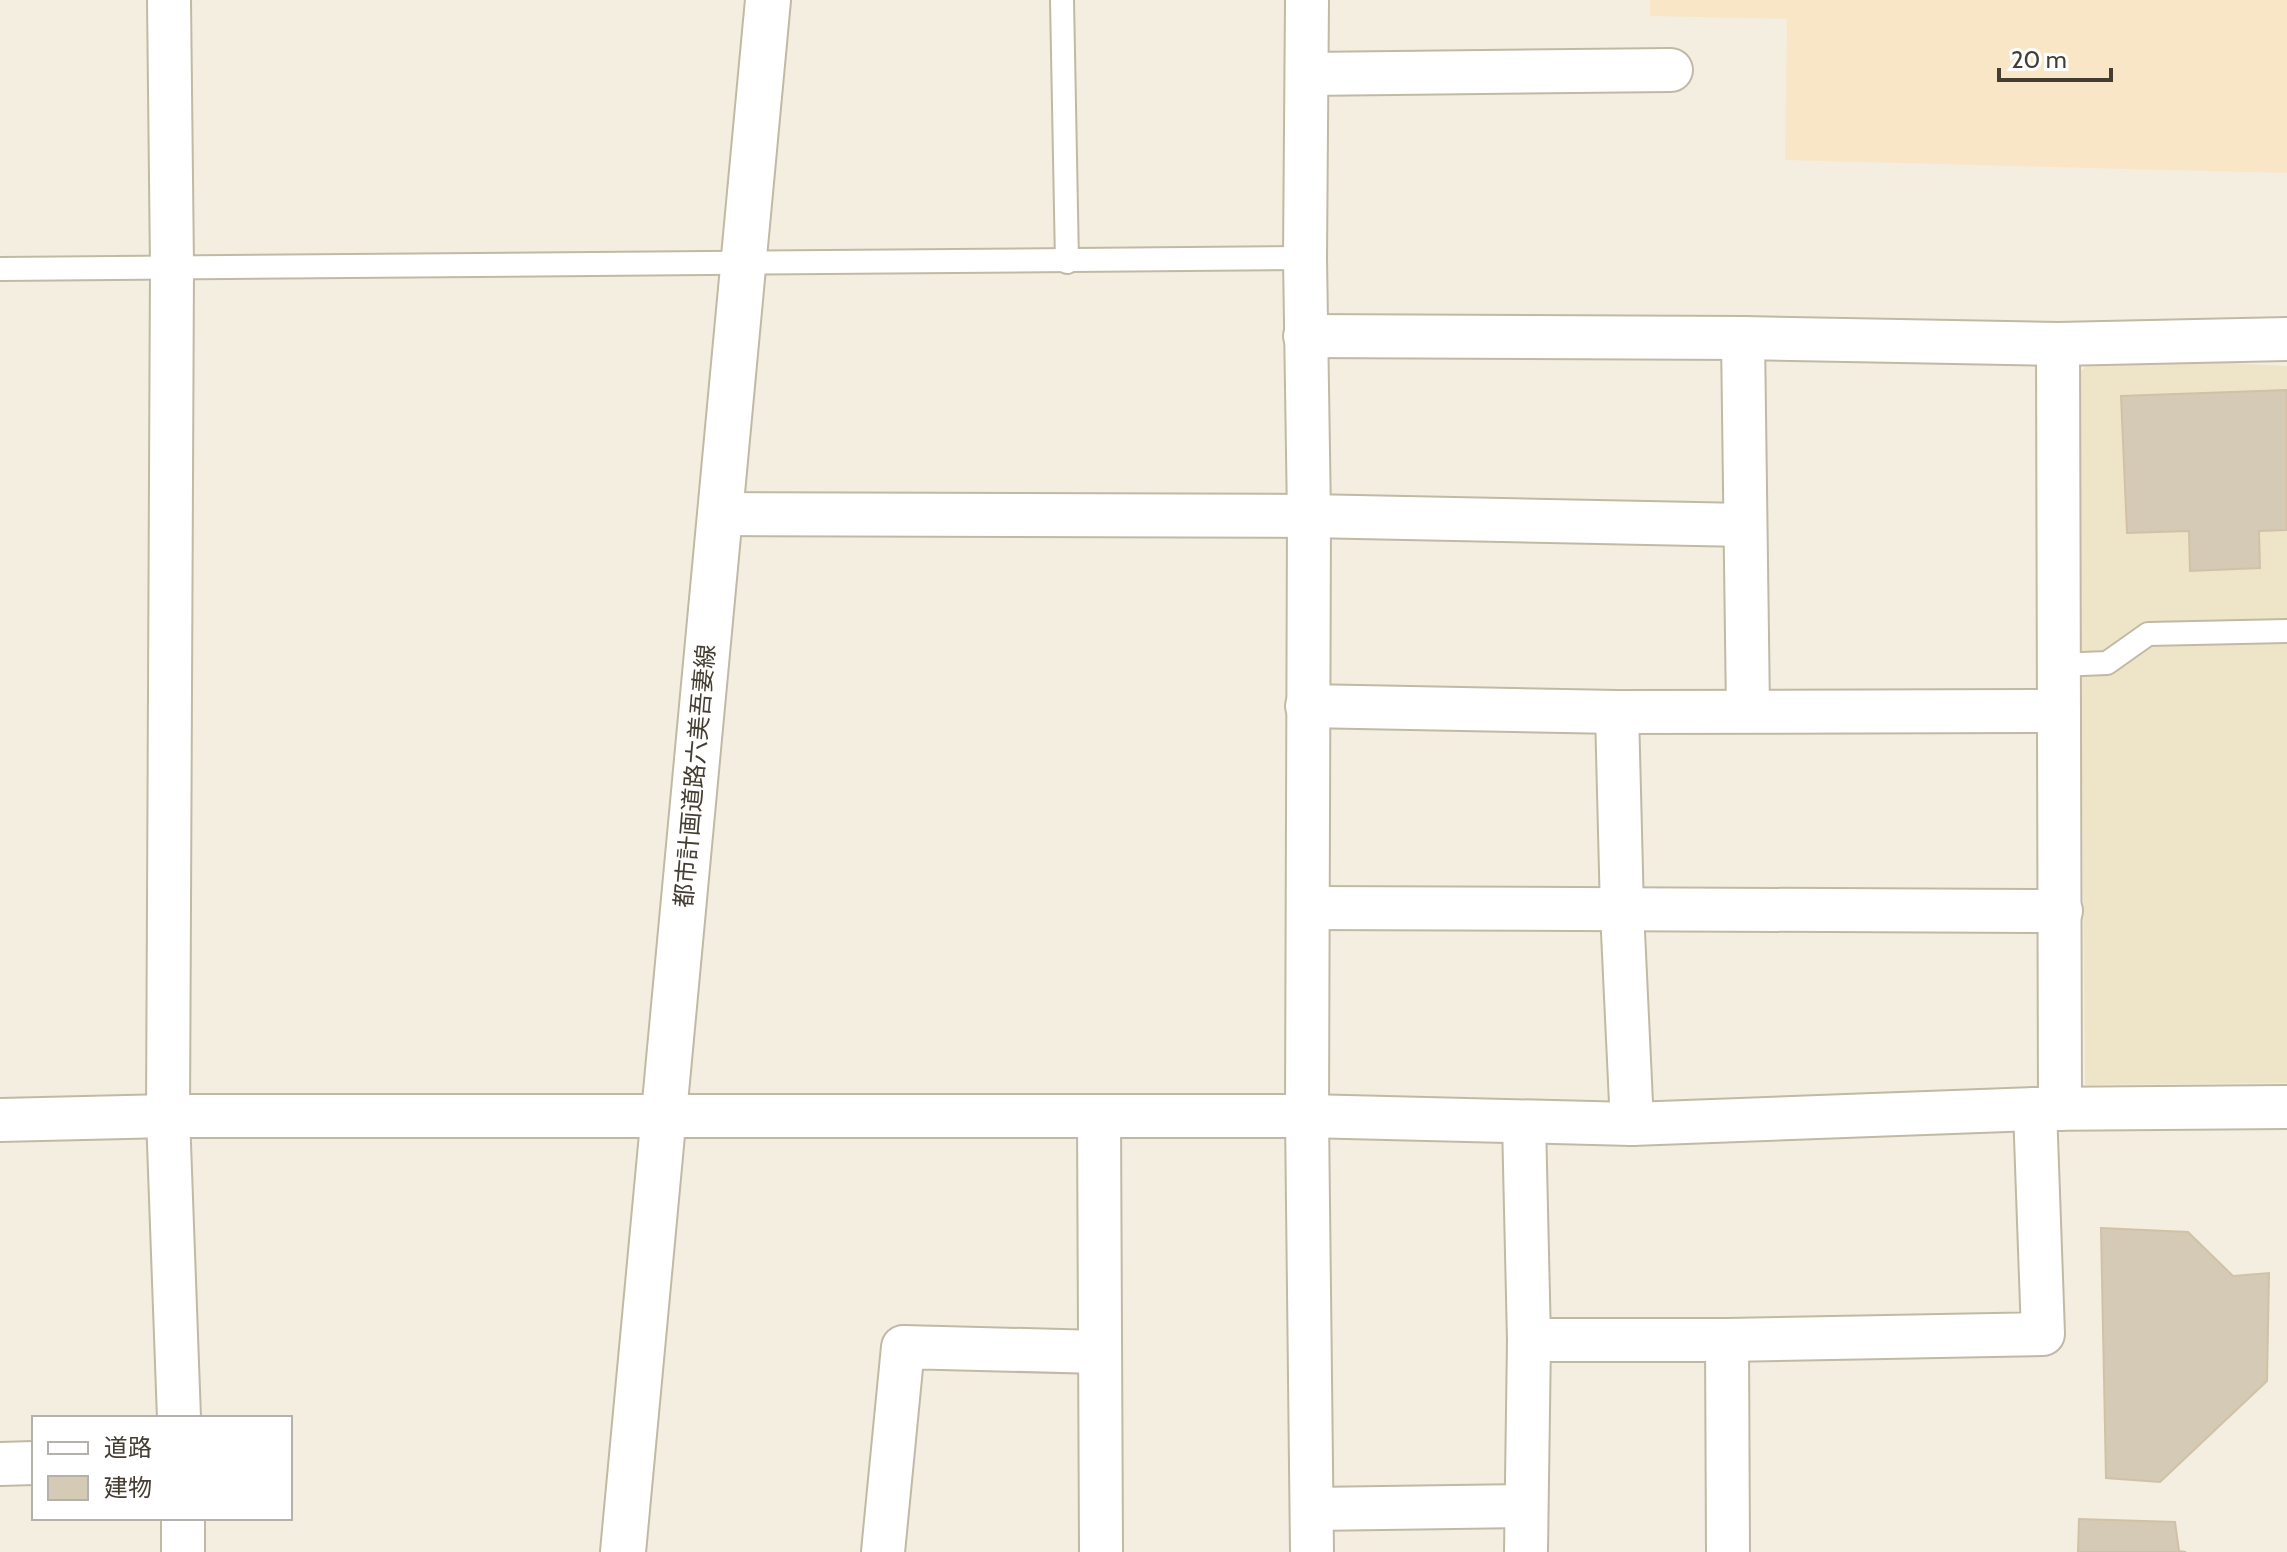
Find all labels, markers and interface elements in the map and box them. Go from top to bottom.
scale bar [1999,32,2111,82]
text: 20 m [2011,45,2067,74]
street label: 都市計画道路六美吾妻線 [669,643,720,909]
legend [32,1416,292,1520]
text: 道路 [104,1433,152,1462]
text: 建物 [104,1473,152,1502]

